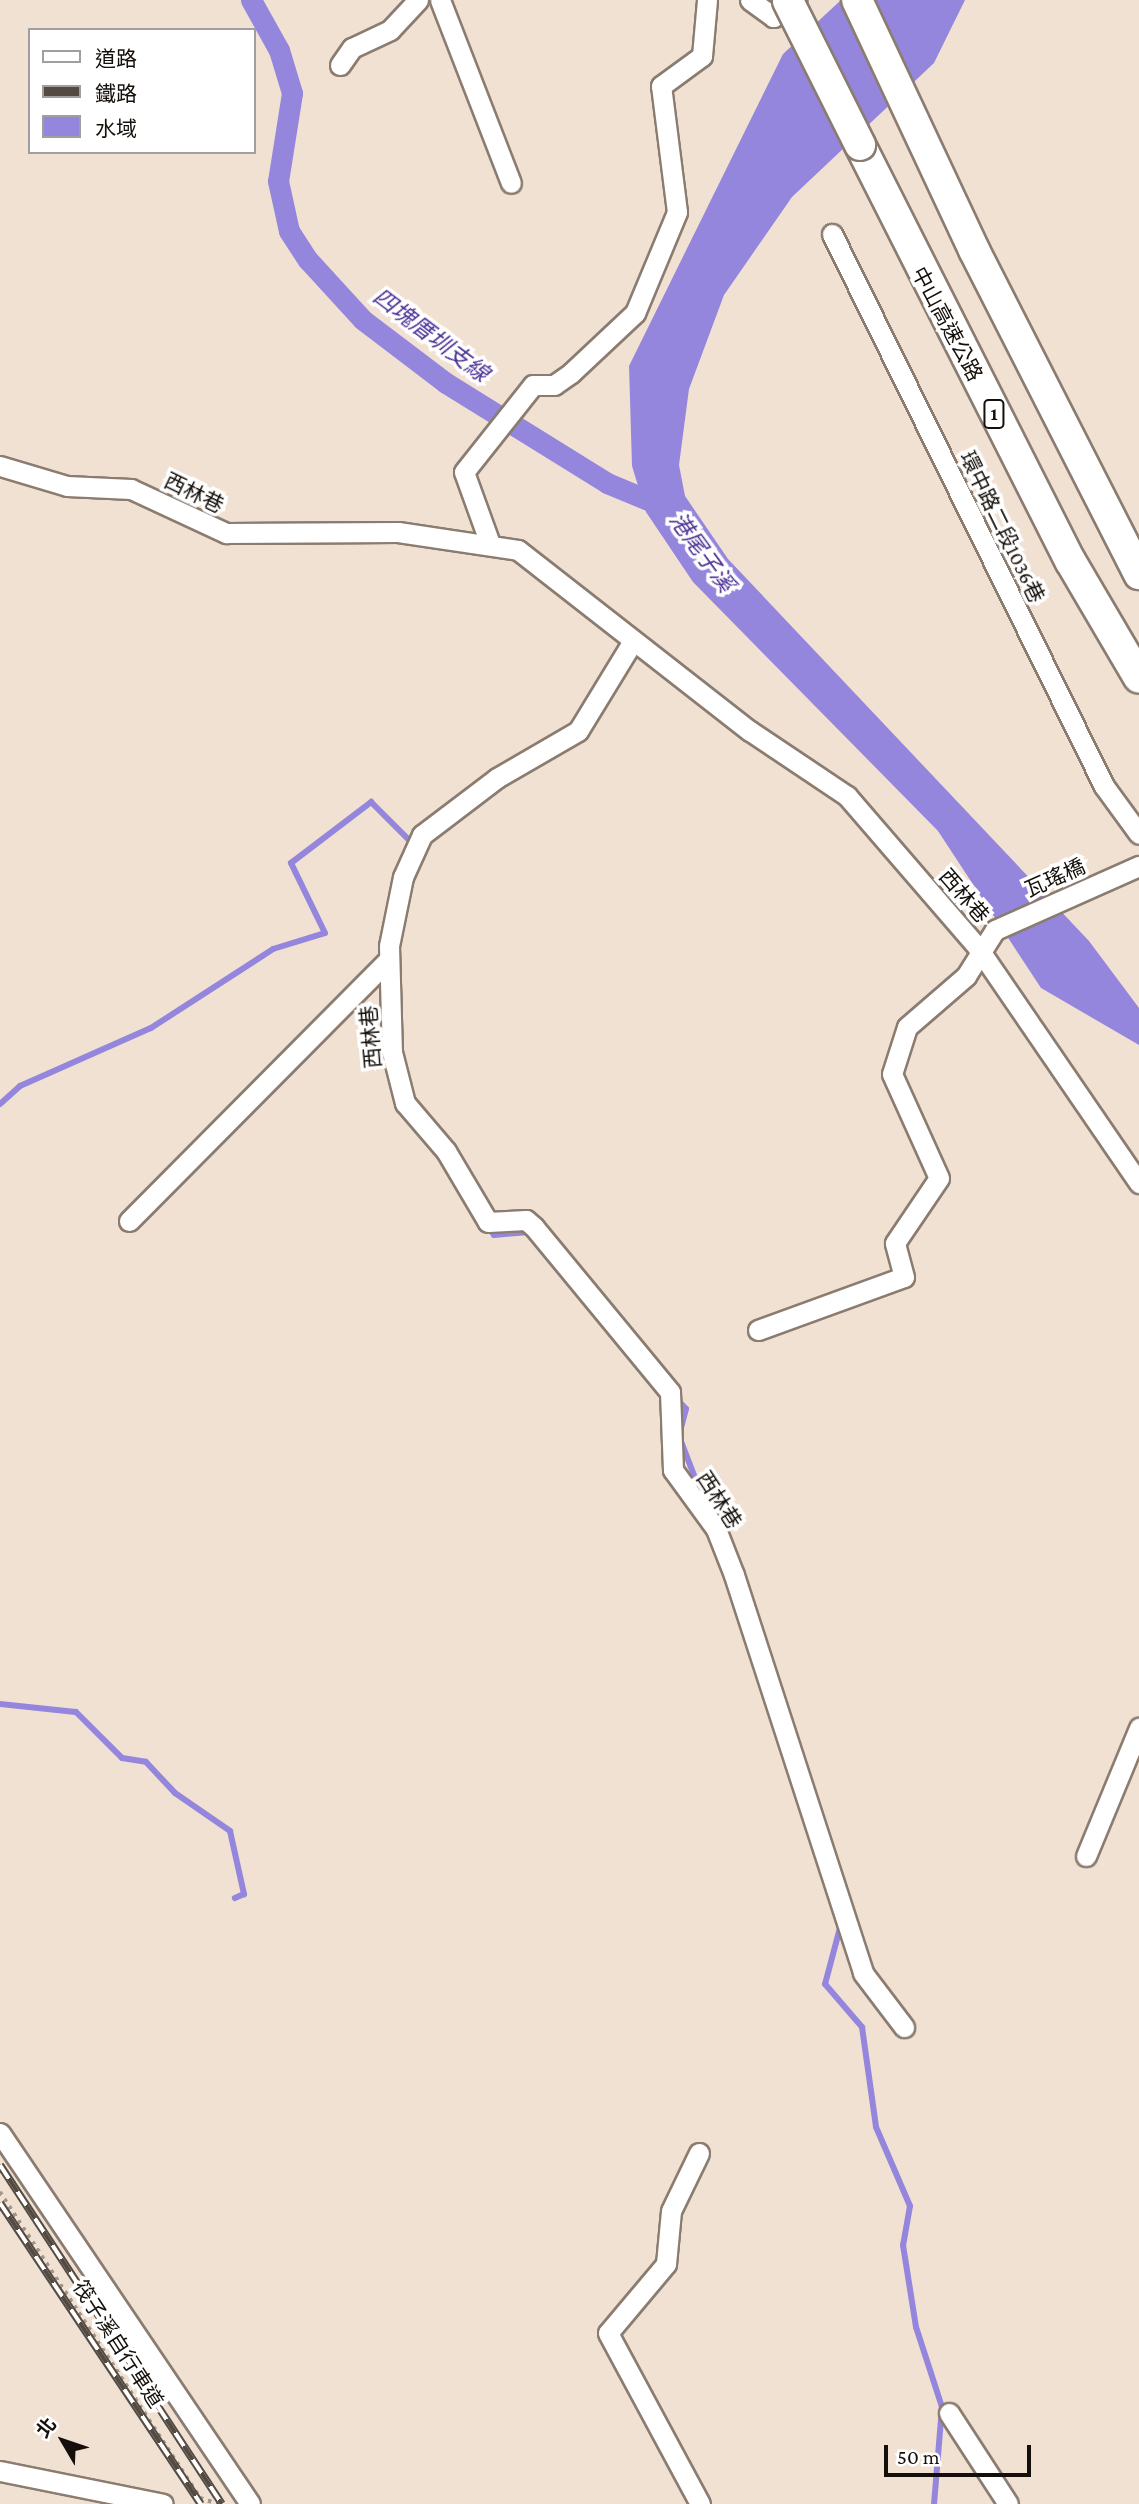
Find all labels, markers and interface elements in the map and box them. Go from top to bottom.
legend [28,28,256,154]
text: 道路 [95,47,137,71]
text: 鐵路 [95,82,137,106]
text: 水域 [95,117,137,141]
street label: 中山高速公路 [906,262,988,386]
water label: 四塊厝圳支線 [368,282,494,388]
road number: 1 [982,398,1006,430]
street label: 環中路二段1036巷 [954,447,1050,607]
street label: 西林巷 [160,468,228,518]
water label: 港尾子溪 [664,507,740,597]
street label: 瓦瑤橋 [1021,854,1089,902]
street label: 西林巷 [934,864,994,928]
street label: 西林巷 [356,1005,386,1069]
street label: 西林巷 [691,1467,747,1533]
street label: 筏子溪自行車道 [67,2275,169,2413]
north arrow [28,2406,98,2476]
text: 北 [32,2413,60,2441]
scale bar [887,2430,1034,2474]
text: 50 m [897,2445,940,2469]

